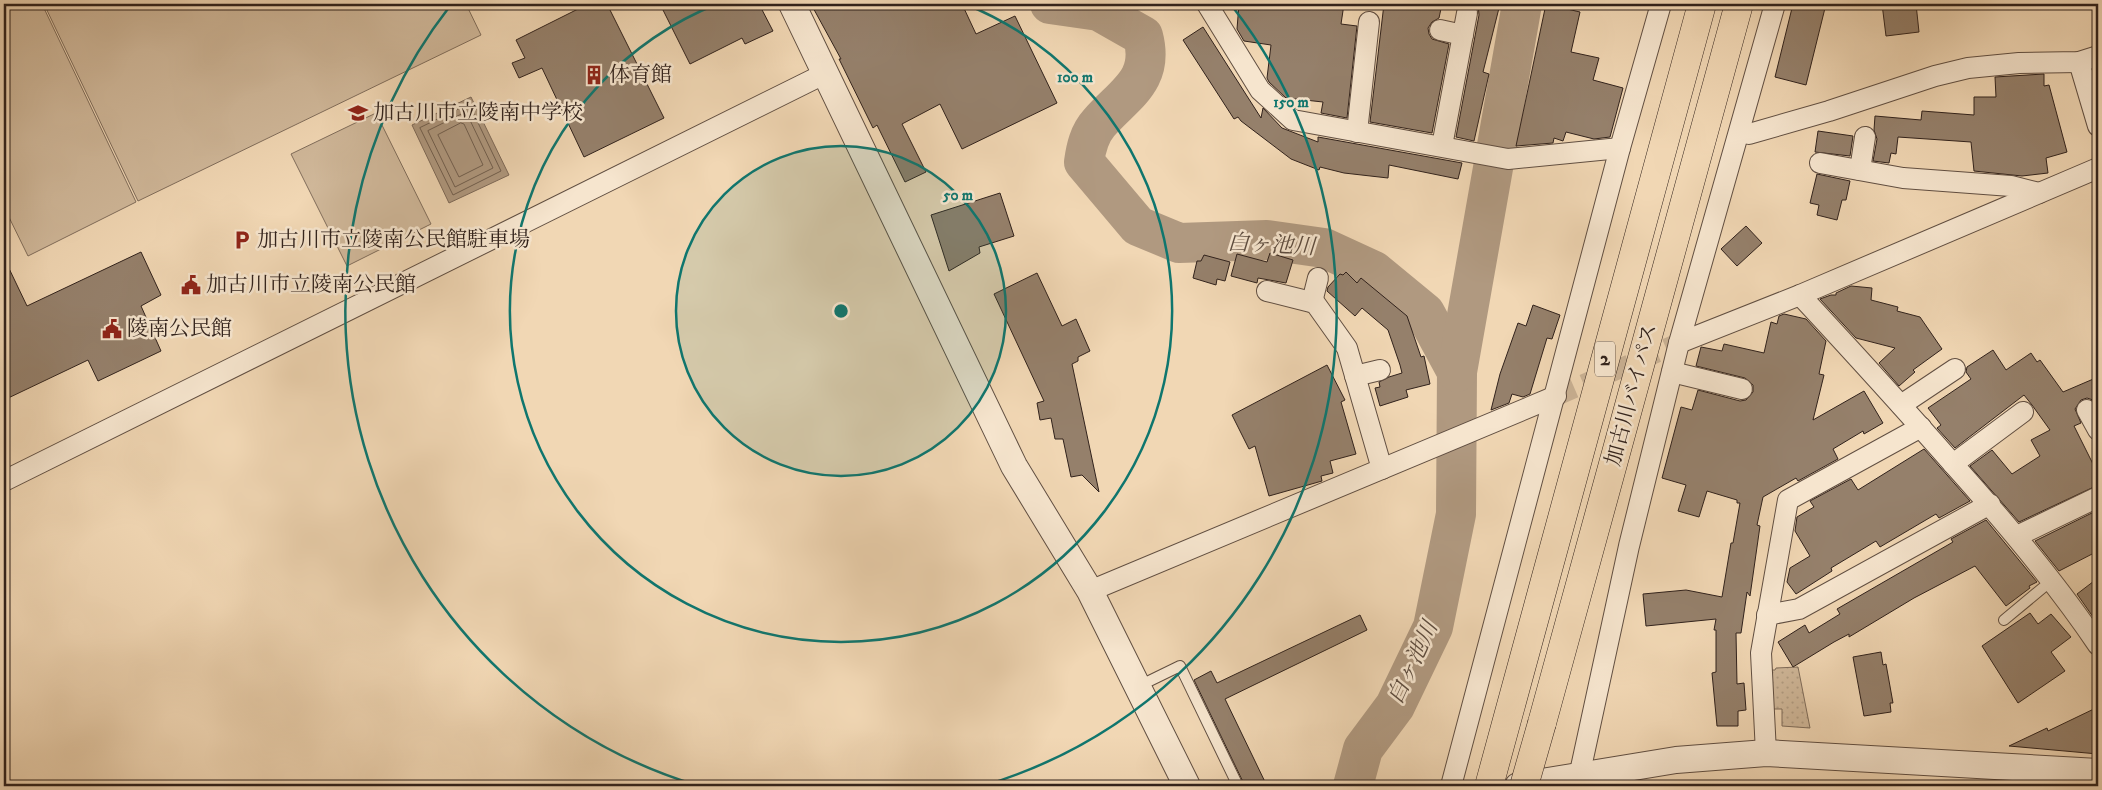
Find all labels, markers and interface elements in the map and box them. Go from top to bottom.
place label: 体育館 [609,62,672,88]
building icon: 体育館 [583,64,605,86]
text: 100 m [1057,68,1094,87]
text: 150 m [1273,93,1309,112]
place label: 加古川市立陵南中学校 [373,100,583,126]
school or university icon: 加古川市立陵南中学校 [347,102,369,124]
text: 50 m [942,186,974,205]
place label: 加古川市立陵南公民館駐車場 [257,227,530,253]
parking icon: 加古川市立陵南公民館駐車場 [231,229,253,251]
water label: 白ヶ池川 [1226,229,1318,261]
place label: 加古川市立陵南公民館 [206,272,416,298]
public building icon: 加古川市立陵南公民館 [180,274,202,296]
centre of rings [832,302,850,320]
place label: 陵南公民館 [127,316,232,342]
public building icon: 陵南公民館 [101,318,123,340]
street label: 加古川バイパス [1600,321,1664,469]
road number: 2 [1595,342,1615,376]
water label: 白ヶ池川 [1382,616,1445,709]

